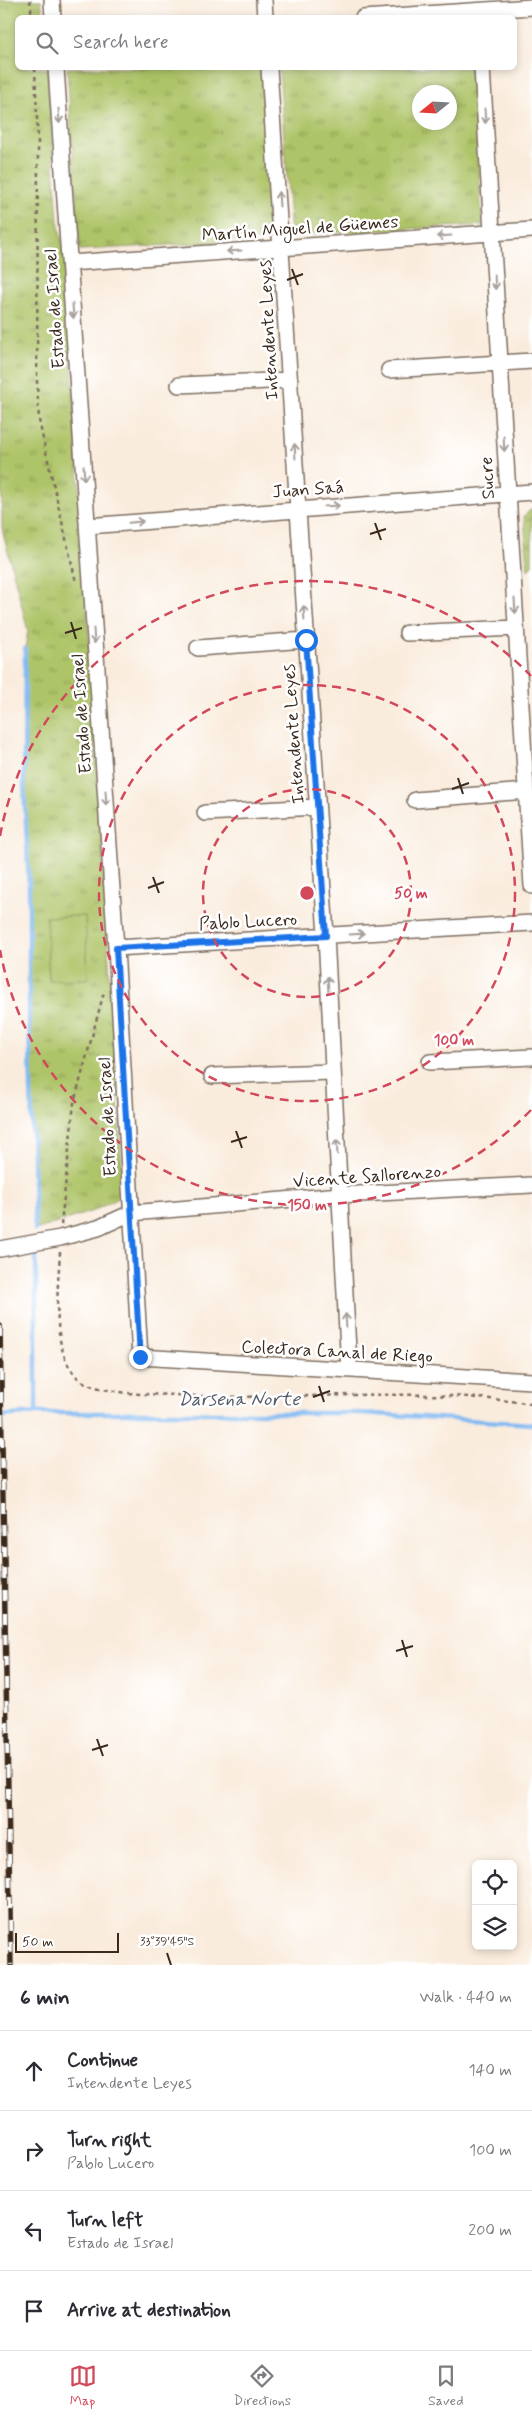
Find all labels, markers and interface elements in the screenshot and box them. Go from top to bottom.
search box [15,15,517,70]
icon: search [33,29,61,57]
text: Search here [73,30,169,55]
north arrow [412,85,457,130]
one-way arrow [55,108,64,124]
one-way arrow [481,108,490,124]
one-way arrow [274,191,283,207]
street label: Martín Miguel de Güemes [201,210,399,249]
one-way arrow [436,232,452,241]
one-way arrow [226,246,242,256]
street label: Estado de Israel [39,249,71,369]
street label: Intendente Leyes [253,259,285,401]
one-way arrow [491,273,500,289]
one-way arrow [68,303,78,319]
one-way arrow [500,436,509,452]
one-way arrow [290,443,299,459]
street label: Sucre [475,456,501,500]
one-way arrow [79,465,88,481]
street label: Juan Saá [271,476,345,504]
one-way arrow [324,502,340,511]
one-way arrow [127,517,143,526]
one-way arrow [510,598,520,614]
one-way arrow [300,605,309,621]
one-way arrow [90,627,99,643]
route start [295,629,318,652]
street label: Estado de Israel [66,654,98,774]
street label: Intendente Leyes [277,663,311,805]
one-way arrow [101,789,110,805]
centre of rings [298,884,316,902]
text: 50 m [394,884,428,904]
street label: Pablo Lucero [198,907,298,937]
one-way arrow [349,929,365,938]
one-way arrow [324,977,333,993]
text: 100 m [434,1031,474,1051]
street label: Estado de Israel [93,1057,123,1177]
one-way arrow [332,1139,341,1155]
street label: Vicente Sallorenzo [292,1160,442,1194]
text: 150 m [287,1196,327,1216]
one-way arrow [342,1313,351,1329]
street label: Colectora Canal de Riego [241,1335,433,1369]
route end [129,1346,152,1369]
water label: Darsena Norte [178,1387,301,1412]
map controls [472,1860,517,1950]
button: locate [472,1860,517,1905]
button: layers [472,1905,517,1950]
scale bar [15,1930,119,1953]
text: 50 m [22,1933,53,1951]
text: 33°39'45"S [140,1934,194,1950]
text: 6 min [20,1984,70,2012]
text: Walk · 440 m [419,1987,512,2008]
text: Continue [67,2048,138,2073]
icon: ahead [20,2057,48,2085]
text: 140 m [468,2060,512,2081]
text: Intendente Leyes [67,2073,192,2094]
text: Turn right [67,2128,151,2153]
icon: right [20,2137,48,2165]
text: 100 m [469,2140,512,2161]
text: Pablo Lucero [67,2153,154,2174]
text: Turn left [67,2208,143,2233]
icon: left [20,2217,48,2245]
text: 200 m [468,2220,512,2241]
text: Estado de Israel [67,2233,173,2254]
icon: arrive [20,2297,48,2325]
text: Arrive at destination [67,2298,231,2323]
tab: Map [69,2362,97,2410]
tab: Directions [234,2362,291,2410]
tab: Saved [428,2362,463,2410]

